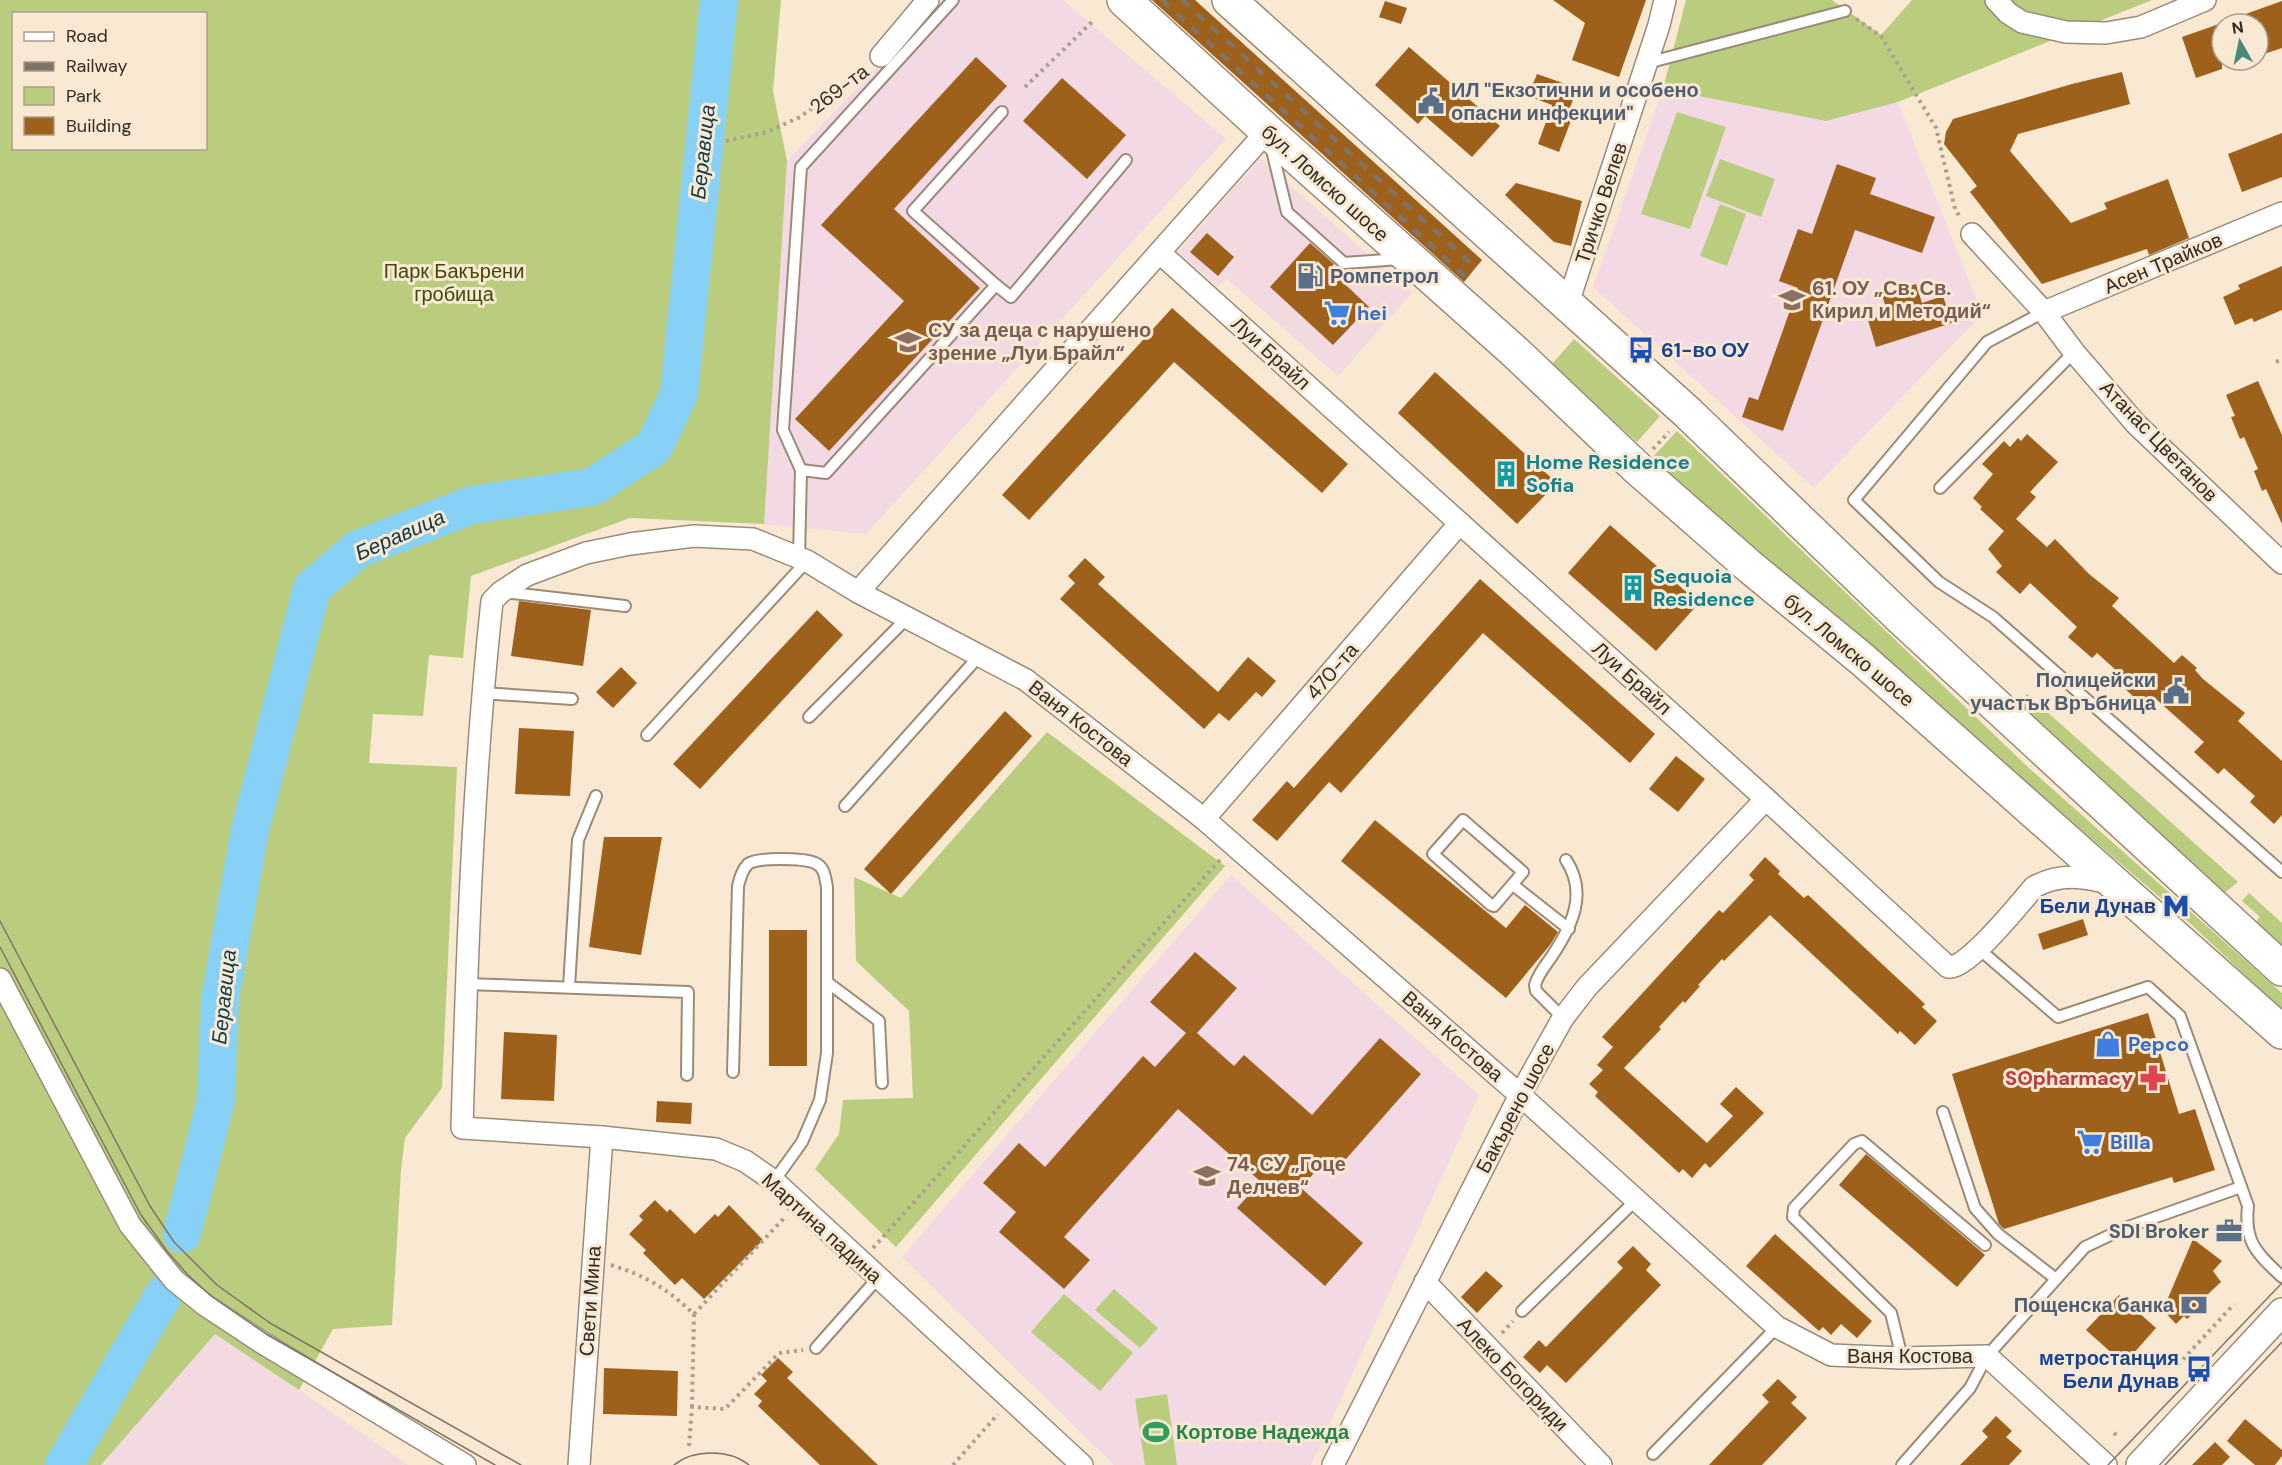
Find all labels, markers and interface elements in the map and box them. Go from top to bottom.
legend [12,12,207,150]
north arrow [2210,12,2270,72]
text: N [2230,16,2245,39]
text: Road [66,24,108,48]
text: Railway [66,54,128,78]
street label: 269-та [804,58,874,120]
place label: ИЛ "Екзотични и особено опасни инфекции" [1451,77,1699,126]
text: Park [66,84,102,108]
public building icon: ИЛ "Екзотични и особено опасни инфекции" [1416,86,1446,116]
water label: Беравица [684,103,722,201]
text: Building [66,114,131,138]
street label: бул. Ломско шосе [1256,119,1394,247]
street label: Тричко Велев [1569,139,1633,267]
street label: Асен Трайков [2100,226,2226,300]
park label: Парк Бакърени гробища [384,258,524,307]
fuel station icon: Ромпетрол [1295,261,1325,291]
place label: Ромпетрол [1330,263,1439,289]
place label: 61. ОУ „Св. Св. Кирил и Методий“ [1812,275,1991,324]
school or university icon: 61. ОУ „Св. Св. Кирил и Методий“ [1777,285,1807,315]
supermarket icon: hei [1322,298,1352,328]
place label: hei [1357,300,1387,326]
street label: Луи Брайл [1226,311,1316,395]
place label: СУ за деца с нарушено зрение „Луи Брайл“ [928,317,1151,366]
school or university icon: СУ за деца с нарушено зрение „Луи Брайл“ [893,327,923,357]
bus stop icon: 61-во ОУ [1626,335,1656,365]
place label: 61-во ОУ [1661,337,1749,363]
street label: Атанас Цветанов [2094,375,2224,507]
place label: Home Residence Sofia [1526,449,1690,498]
building icon: Home Residence Sofia [1491,459,1521,489]
water label: Беравица [351,503,449,567]
place label: Sequoia Residence [1653,563,1755,612]
building icon: Sequoia Residence [1618,573,1648,603]
street label: бул. Ломско шосе [1778,588,1920,712]
street label: 470-та [1300,636,1364,705]
street label: Луи Брайл [1587,636,1677,720]
place label: Полицейски участък Връбница [1970,667,2157,716]
street label: Ваня Костова [1023,674,1139,773]
public building icon: Полицейски участък Връбница [2161,676,2191,706]
metro station icon: Бели Дунав [2161,891,2191,921]
place label: Бели Дунав [2040,893,2156,919]
water label: Беравица [205,948,243,1046]
street label: Ваня Костова [1397,985,1510,1088]
shop icon: Pepco [2093,1029,2123,1059]
place label: Pepco [2128,1031,2189,1057]
street label: Бакърено шосе [1470,1039,1560,1177]
pharmacy icon: SOpharmacy [2138,1063,2168,1093]
place label: SOpharmacy [2005,1065,2133,1091]
supermarket icon: Billa [2075,1127,2105,1157]
place label: Billa [2110,1129,2151,1155]
place label: 74. СУ „Гоце Делчев“ [1227,1151,1346,1200]
school or university icon: 74. СУ „Гоце Делчев“ [1192,1161,1222,1191]
street label: Мартина падина [756,1167,888,1290]
office icon: SDI Broker [2214,1216,2244,1246]
place label: SDI Broker [2109,1218,2209,1244]
street label: Свети Мина [573,1244,607,1357]
bank icon: Пощенска банка [2179,1290,2209,1320]
place label: Пощенска банка [2014,1292,2175,1318]
street label: Алеко Богориди [1452,1311,1574,1437]
street label: Ваня Костова [1847,1343,1974,1369]
place label: метростанция Бели Дунав [2039,1345,2179,1394]
bus stop icon: метростанция Бели Дунав [2184,1354,2214,1384]
sports icon: Кортове Надежда [1141,1417,1171,1447]
place label: Кортове Надежда [1176,1419,1350,1445]

